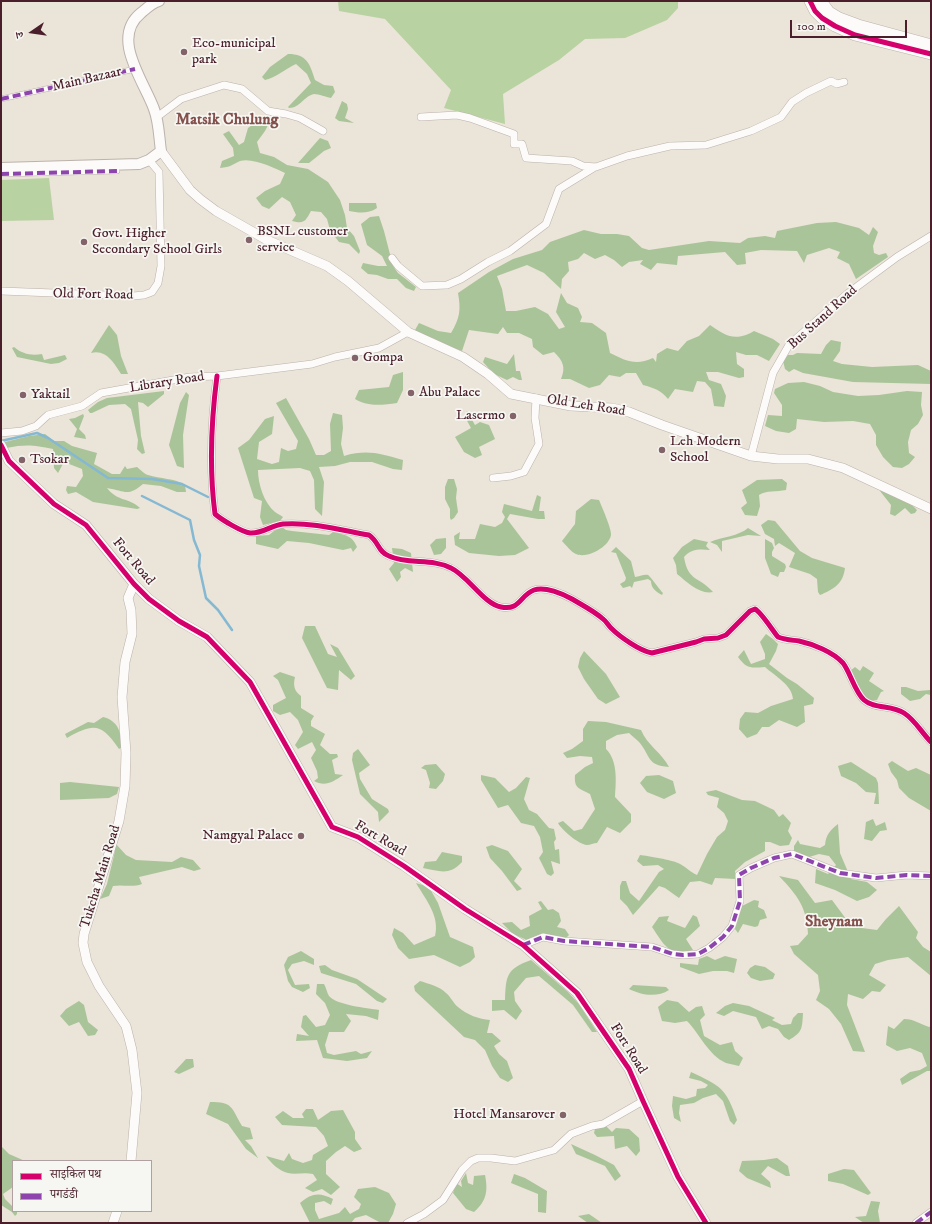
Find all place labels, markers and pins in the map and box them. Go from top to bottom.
place label: Eco-municipal park [192,36,275,68]
marker: Eco-municipal park [179,47,189,57]
place label: BSNL customer service [257,224,348,256]
place label: Govt. Higher Secondary School Girls [92,226,222,258]
marker: BSNL customer service [244,235,254,245]
marker: Govt. Higher Secondary School Girls [79,237,89,247]
place label: Gompa [363,350,403,366]
marker: Gompa [350,353,360,363]
place label: Abu Palace [419,385,480,401]
place label: Yaktail [31,387,70,403]
marker: Abu Palace [406,388,416,398]
marker: Yaktail [18,390,28,400]
place label: Lasermo [456,408,505,424]
marker: Lasermo [508,411,518,421]
place label: Leh Modern School [670,434,741,466]
marker: Leh Modern School [657,445,667,455]
place label: Tsokar [30,452,69,468]
marker: Tsokar [17,455,27,465]
place label: Namgyal Palace [203,828,293,844]
marker: Namgyal Palace [296,831,306,841]
place label: Hotel Mansarover [453,1107,555,1123]
marker: Hotel Mansarover [558,1110,568,1120]

